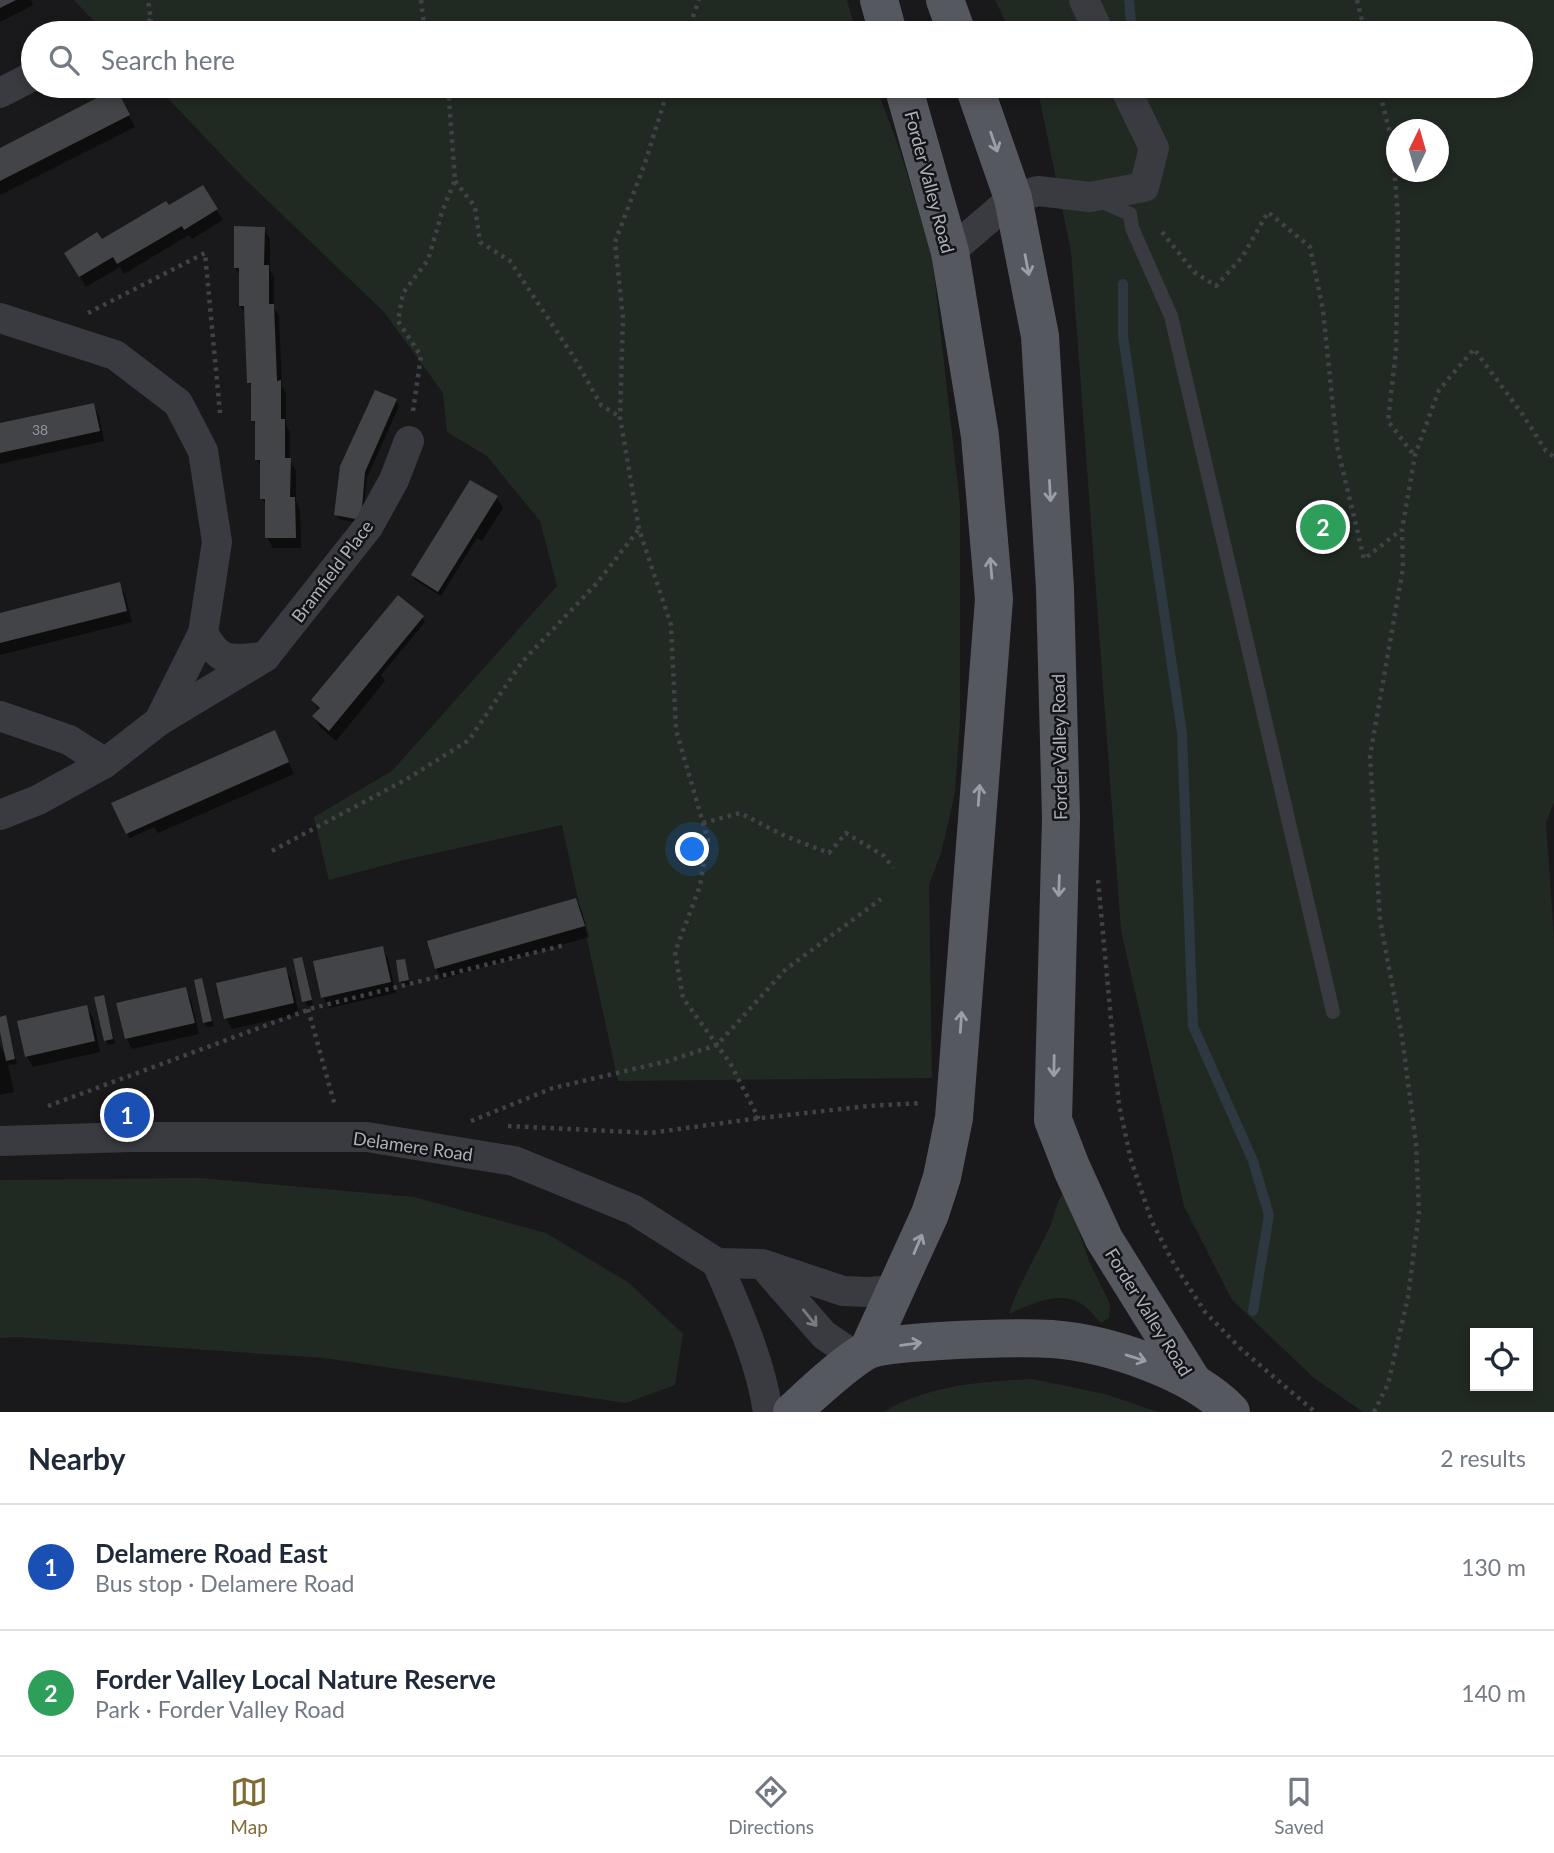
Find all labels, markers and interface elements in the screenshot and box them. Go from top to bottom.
search box [21,21,1533,98]
icon: search [45,41,83,79]
text: Search here [101,44,235,76]
street label: Forder Valley Road [900,108,960,256]
north arrow [1386,119,1449,182]
one-way arrow [988,131,1001,153]
one-way arrow [1021,253,1034,276]
house number: 38 [32,421,48,438]
one-way arrow [1043,479,1056,502]
pin: 2 [1300,501,1346,553]
street label: Bramfield Place [286,516,378,626]
one-way arrow [984,558,997,580]
street label: Forder Valley Road [1047,674,1071,820]
one-way arrow [973,784,986,807]
your location [675,832,709,866]
one-way arrow [1052,874,1065,897]
one-way arrow [955,1011,968,1034]
one-way arrow [1047,1054,1061,1077]
pin: 1 [104,1089,150,1141]
street label: Delamere Road [352,1127,474,1165]
one-way arrow [912,1234,925,1255]
street label: Forder Valley Road [1101,1244,1197,1380]
one-way arrow [803,1308,818,1327]
map controls [1470,1328,1533,1391]
button: locate [1470,1328,1533,1391]
one-way arrow [899,1337,922,1350]
one-way arrow [1125,1353,1147,1366]
text: Nearby [28,1440,126,1476]
text: 2 results [1440,1444,1526,1472]
text: Delamere Road East [95,1537,328,1569]
text: 1 [44,1553,58,1581]
text: 130 m [1461,1553,1526,1581]
text: Bus stop · Delamere Road [95,1569,354,1597]
text: Forder Valley Local Nature Reserve [95,1663,496,1695]
text: 2 [44,1679,58,1707]
text: 140 m [1461,1679,1526,1707]
text: Park · Forder Valley Road [95,1695,345,1723]
tab: Map [230,1773,268,1838]
tab: Directions [728,1773,814,1838]
tab: Saved [1274,1773,1324,1838]

